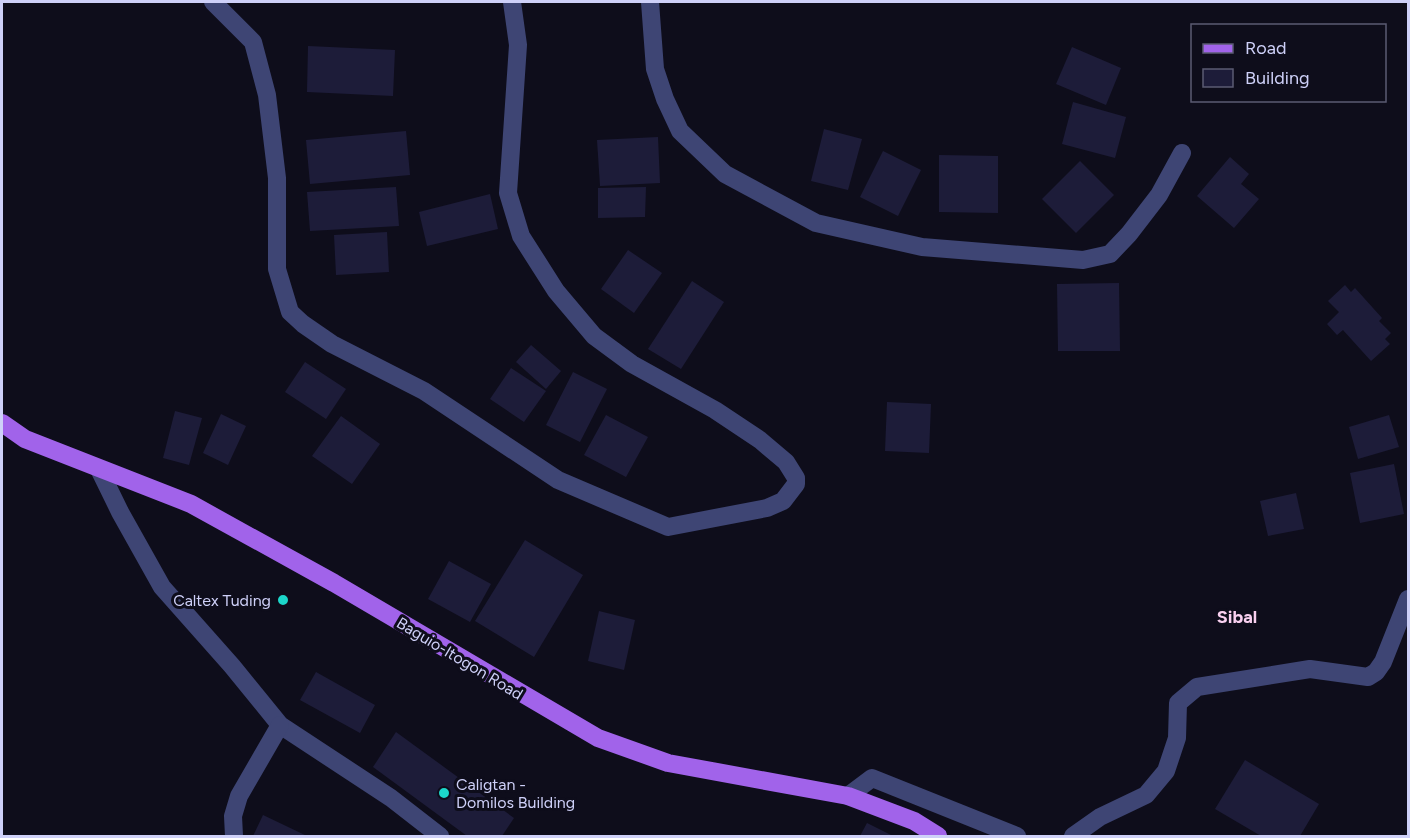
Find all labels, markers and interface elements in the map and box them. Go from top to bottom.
legend [1191,24,1386,102]
text: Road [1245,37,1286,59]
text: Building [1245,67,1310,89]
place label: Caltex Tuding [173,591,271,610]
marker: Caltex Tuding [276,593,290,607]
district label: Sibal [1217,606,1257,628]
street label: Baguio-Itogon Road [393,613,526,704]
place label: Caligtan - Domilos Building [456,775,575,812]
marker: Caligtan - Domilos Building [437,786,451,800]

